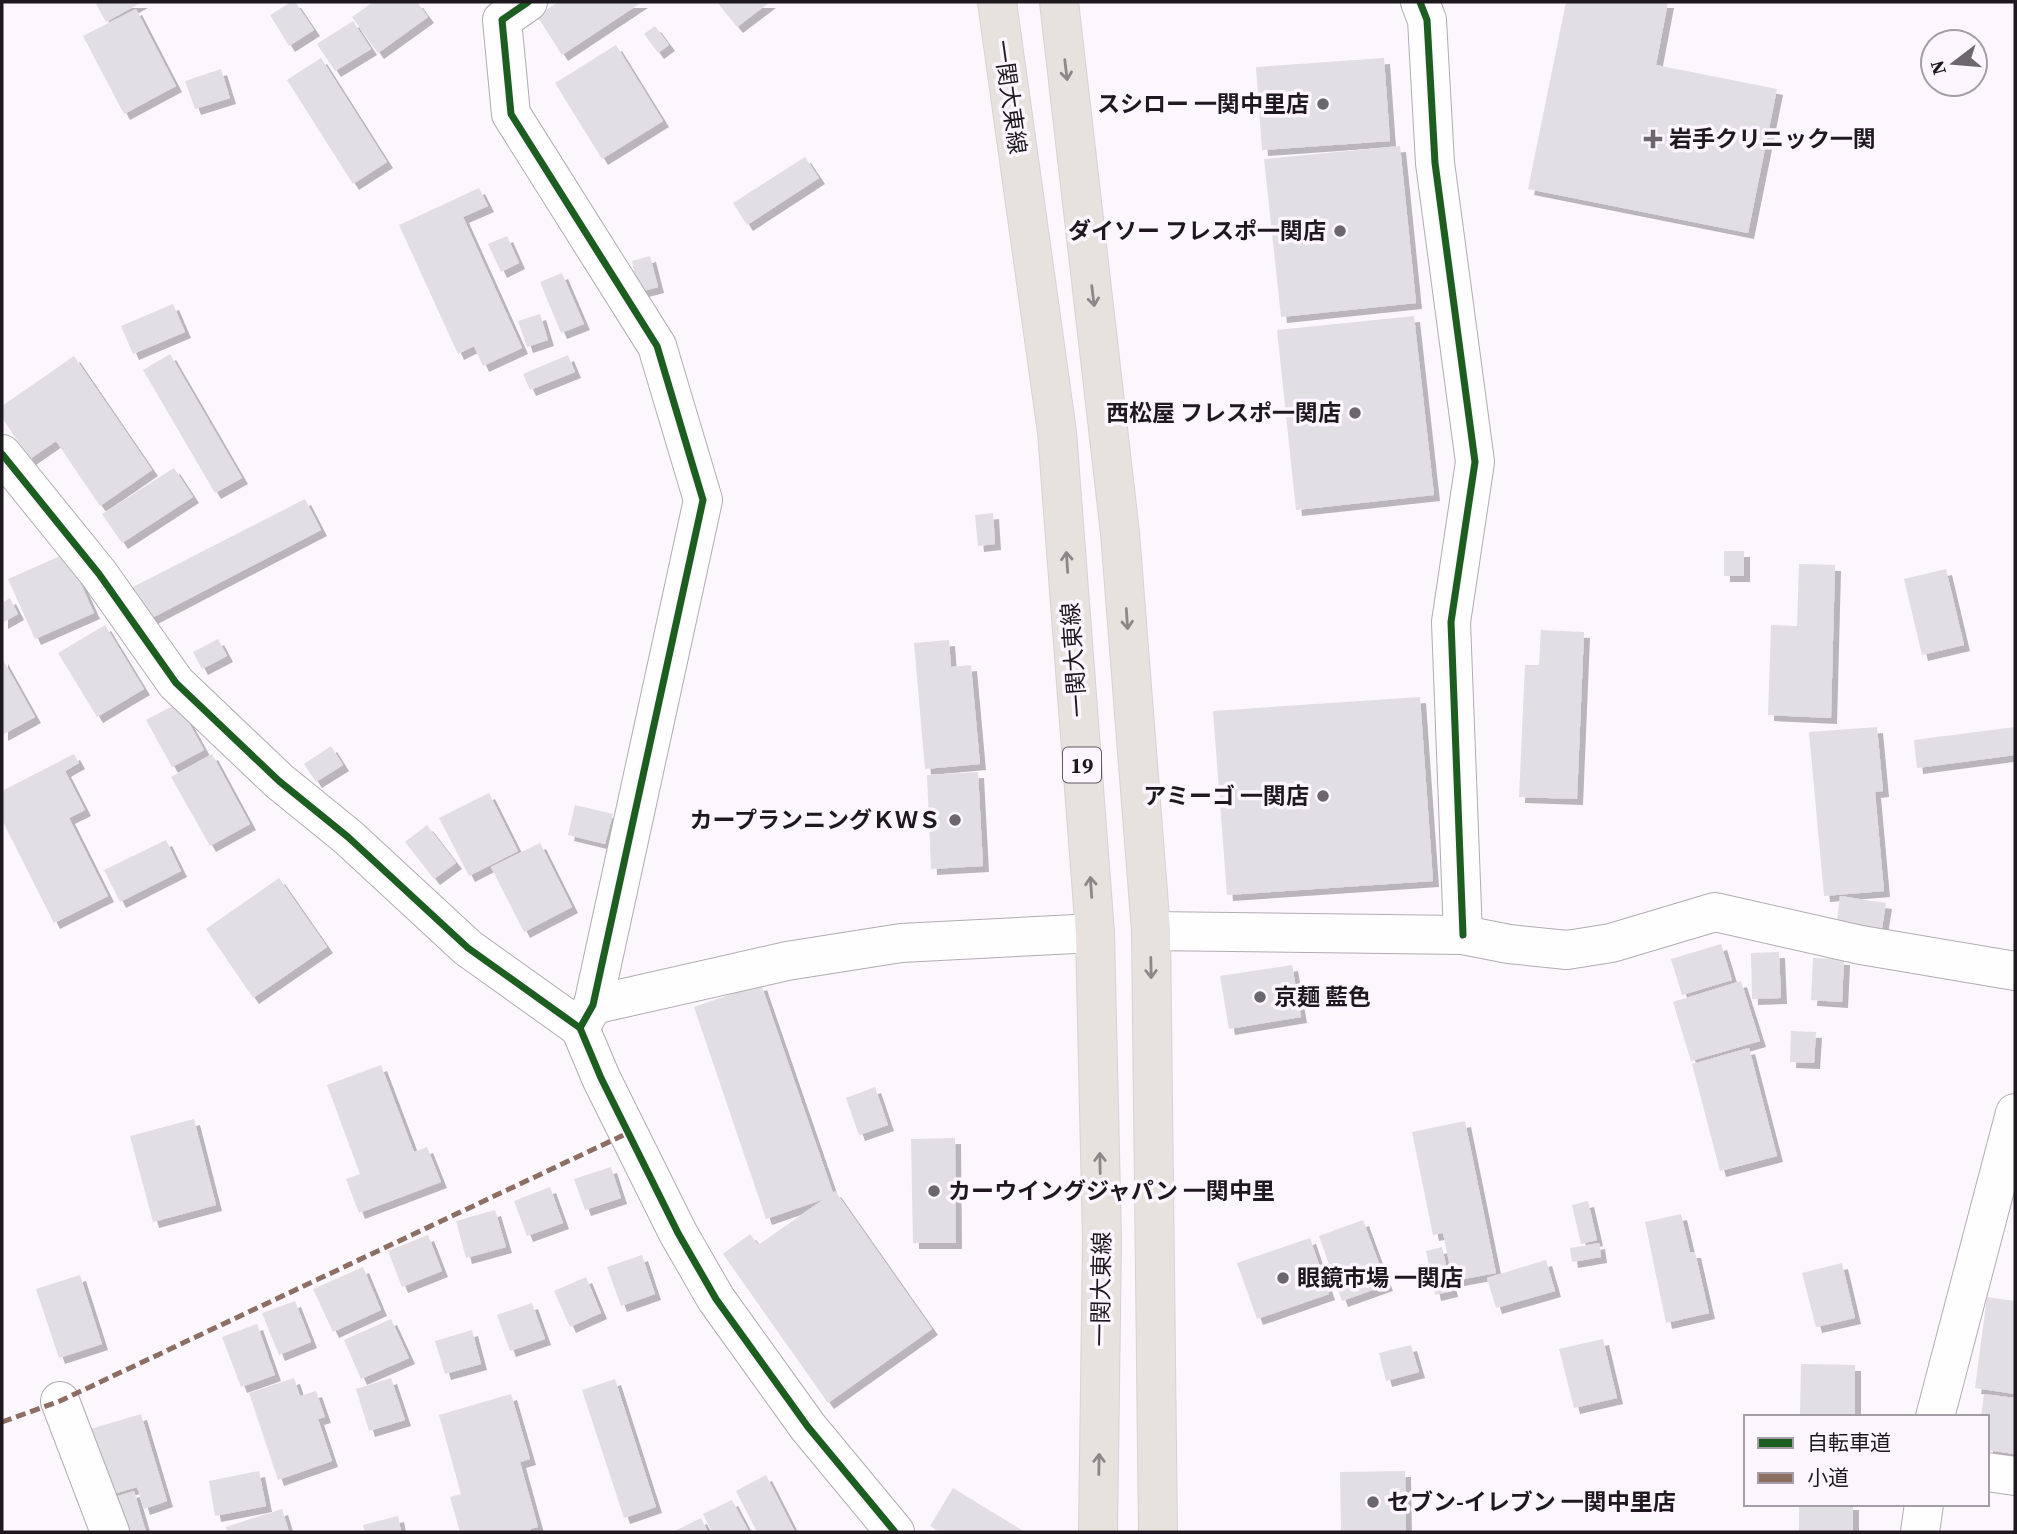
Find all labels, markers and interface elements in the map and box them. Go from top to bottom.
north arrow [1919,28,1989,98]
street label: 一関大東線 [986,38,1034,156]
text: N [1923,57,1952,78]
one-way arrow [1060,58,1073,80]
place label: スシロー 一関中里店 [1097,88,1309,120]
marker: スシロー 一関中里店 [1315,96,1331,112]
place label: 岩手クリニック一関 [1669,123,1876,155]
marker: 岩手クリニック一関 [1643,129,1663,149]
place label: ダイソー フレスポ一関店 [1068,215,1326,247]
marker: ダイソー フレスポ一関店 [1332,223,1348,239]
one-way arrow [1086,284,1099,306]
place label: 西松屋 フレスポ一関店 [1106,397,1341,429]
marker: 西松屋 フレスポ一関店 [1347,405,1363,421]
one-way arrow [1060,551,1073,574]
street label: 一関大東線 [1054,602,1094,718]
one-way arrow [1121,607,1134,630]
road number: 19 [1063,748,1101,782]
place label: アミーゴ 一関店 [1144,780,1309,812]
marker: アミーゴ 一関店 [1315,788,1331,804]
place label: カープランニングＫＷＳ [689,804,941,836]
marker: カープランニングＫＷＳ [947,812,963,828]
one-way arrow [1084,876,1097,899]
one-way arrow [1145,956,1158,979]
place label: 京麺 藍色 [1274,981,1371,1013]
marker: 京麺 藍色 [1252,989,1268,1005]
one-way arrow [1093,1152,1107,1175]
place label: カーウイングジャパン 一関中里 [948,1175,1275,1207]
marker: カーウイングジャパン 一関中里 [926,1183,942,1199]
street label: 一関大東線 [1084,1231,1118,1347]
place label: 眼鏡市場 一関店 [1297,1262,1463,1294]
marker: 眼鏡市場 一関店 [1275,1270,1291,1286]
legend [1744,1415,1989,1506]
text: 自転車道 [1807,1428,1891,1457]
one-way arrow [1092,1453,1106,1476]
text: 小道 [1807,1463,1849,1492]
place label: セブン-イレブン 一関中里店 [1387,1486,1676,1518]
marker: セブン-イレブン 一関中里店 [1365,1494,1381,1510]

